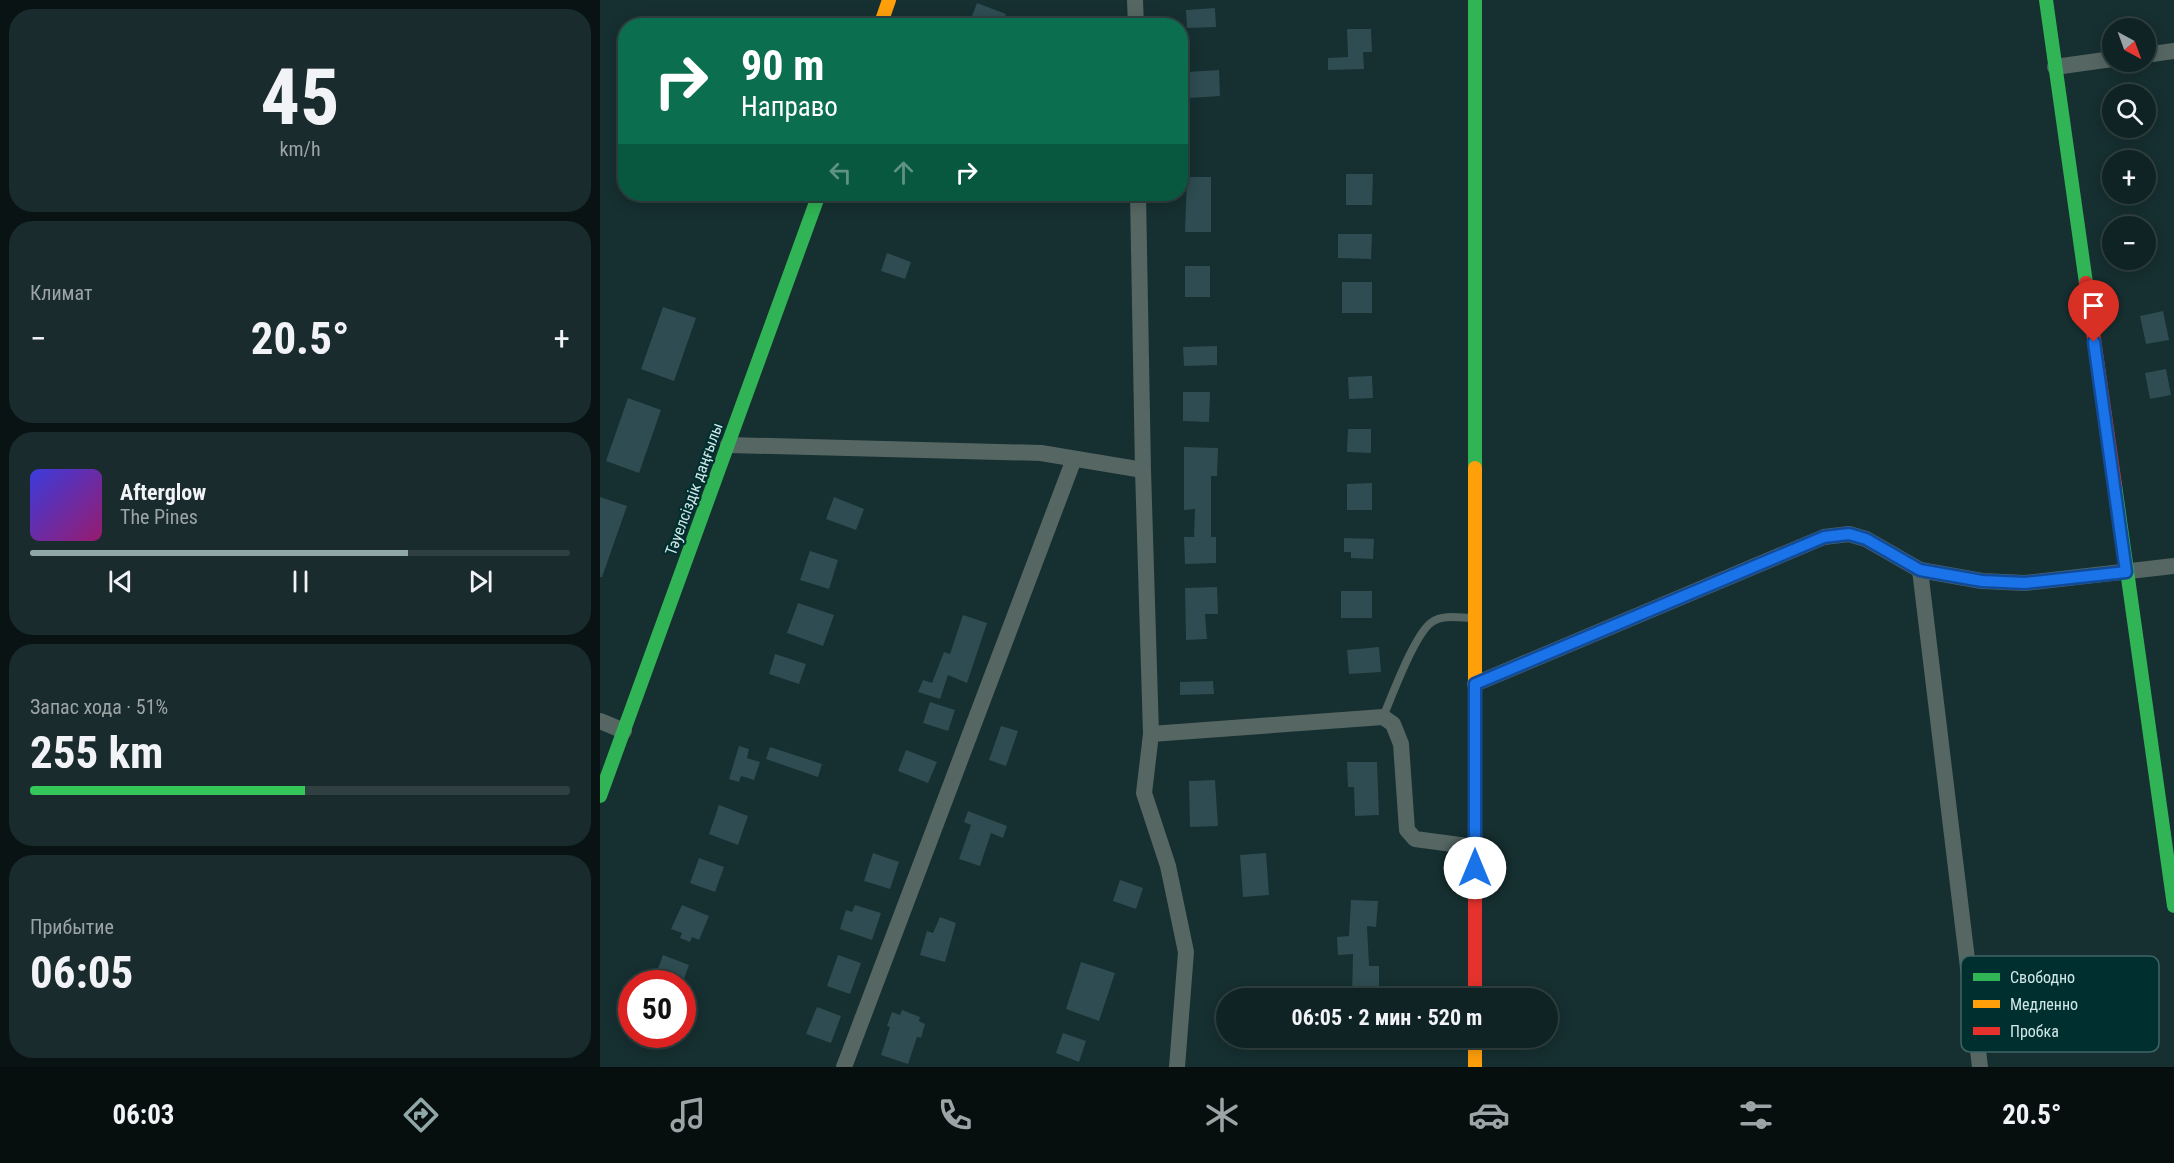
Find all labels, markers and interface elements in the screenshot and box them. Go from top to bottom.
north arrow [2102,18,2156,72]
map controls [2102,18,2156,270]
text: 90 m [741,41,824,90]
icon: right [642,42,720,120]
text: 45 [261,52,339,143]
button: search [2102,84,2156,138]
text: Направо [741,91,838,123]
text: km/h [279,137,321,161]
button: + [2102,150,2156,204]
icon: left [824,156,857,189]
icon: ahead [887,156,920,189]
icon: right [950,156,983,189]
button: − [2102,216,2156,270]
pin [2068,280,2119,342]
text: Климат [30,281,92,305]
icon: arrive [2077,289,2110,322]
text: 20.5° [251,312,349,365]
text: − [30,319,47,358]
text: + [554,319,570,358]
street label: Тәуелсіздік даңғылы [661,420,727,558]
text: Afterglow [120,480,206,505]
text: The Pines [120,505,198,529]
icon: previous [104,565,137,598]
icon: pause [284,565,317,598]
icon: next [464,565,497,598]
text: Запас хода · 51% [30,695,168,719]
text: 255 km [30,726,163,779]
position arrow [1443,836,1507,900]
text: Прибытие [30,915,114,939]
text: 06:05 [30,946,133,999]
legend [1961,956,2159,1052]
text: Свободно [2010,968,2075,987]
speed limit sign: 50 [618,970,696,1048]
text: Медленно [2010,995,2078,1014]
text: 06:05 · 2 мин · 520 m [1292,1005,1482,1030]
text: Пробка [2010,1022,2059,1041]
icon: directions [400,1094,442,1136]
icon: music [667,1094,709,1136]
icon: phone [934,1094,976,1136]
icon: climate [1201,1094,1243,1136]
icon: car [1468,1094,1510,1136]
icon: filters [1735,1094,1777,1136]
text: 06:03 [113,1099,175,1131]
text: 20.5° [2002,1099,2061,1131]

